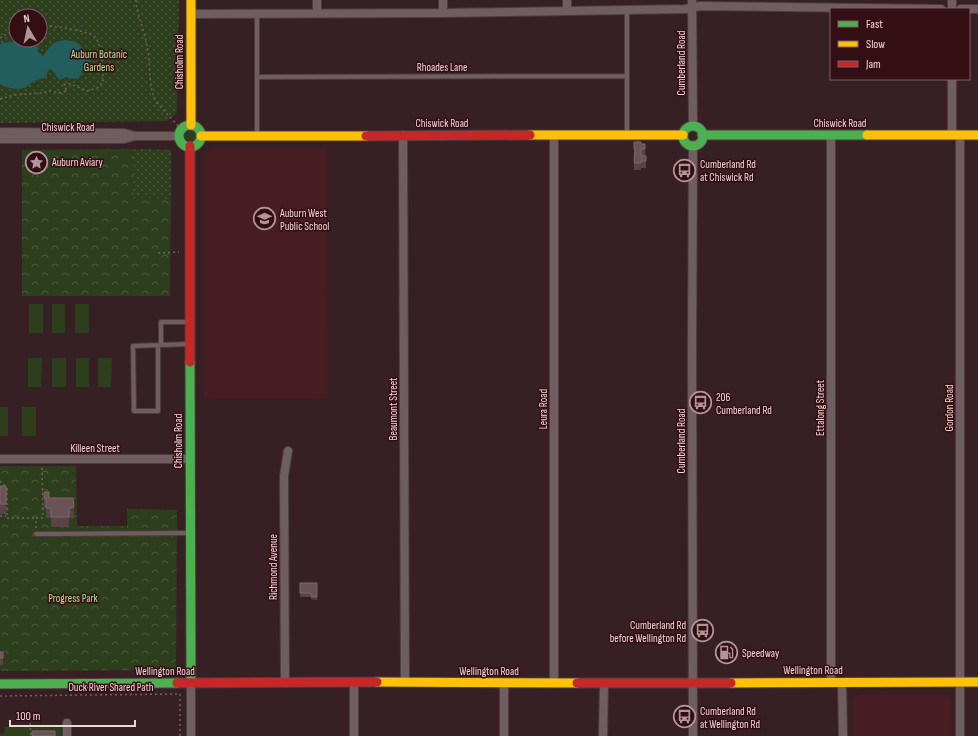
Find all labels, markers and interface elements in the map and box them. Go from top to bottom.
north arrow [8,8,48,48]
legend [830,8,970,80]
text: N [23,12,31,25]
text: Fast [866,17,883,32]
street label: Cumberland Road [675,30,688,95]
street label: Chisholm Road [173,34,186,89]
text: Slow [866,37,885,52]
park label: Auburn Botanic Gardens [70,48,127,74]
text: Jam [865,57,881,72]
street label: Rhoades Lane [417,61,467,74]
street label: Chiswick Road [416,117,469,130]
street label: Chiswick Road [814,117,867,130]
street label: Chiswick Road [42,121,95,134]
place icon: Auburn Aviary [23,149,49,175]
place label: Auburn Aviary [51,156,103,169]
bus stop icon: Cumberland Rd at Chiswick Rd [672,157,698,183]
place label: Cumberland Rd at Chiswick Rd [700,158,756,184]
school or university icon: Auburn West Public School [252,206,278,232]
place label: Auburn West Public School [279,207,329,233]
street label: Beaumont Street [387,377,400,440]
street label: Ettalong Street [814,379,827,436]
street label: Gordon Road [943,384,956,432]
street label: Leura Road [537,388,550,429]
bus stop icon: 206 Cumberland Rd [688,390,714,416]
place label: 206 Cumberland Rd [716,391,772,417]
street label: Cumberland Road [675,408,688,473]
street label: Chisholm Road [172,413,185,468]
street label: Killeen Street [70,442,120,455]
street label: Richmond Avenue [267,534,280,600]
park label: Progress Park [48,592,99,605]
bus stop icon: Cumberland Rd before Wellington Rd [689,618,715,644]
place label: Cumberland Rd before Wellington Rd [610,619,686,645]
fuel station icon: Speedway [714,640,740,666]
place label: Speedway [742,647,780,660]
street label: Wellington Road [783,664,843,677]
street label: Wellington Road [135,665,195,678]
street label: Wellington Road [459,665,519,678]
street label: Duck River Shared Path [68,681,154,694]
scale bar [10,702,135,728]
bus stop icon: Cumberland Rd at Wellington Rd [672,704,698,730]
place label: Cumberland Rd at Wellington Rd [700,705,760,731]
text: 100 m [16,709,41,724]

